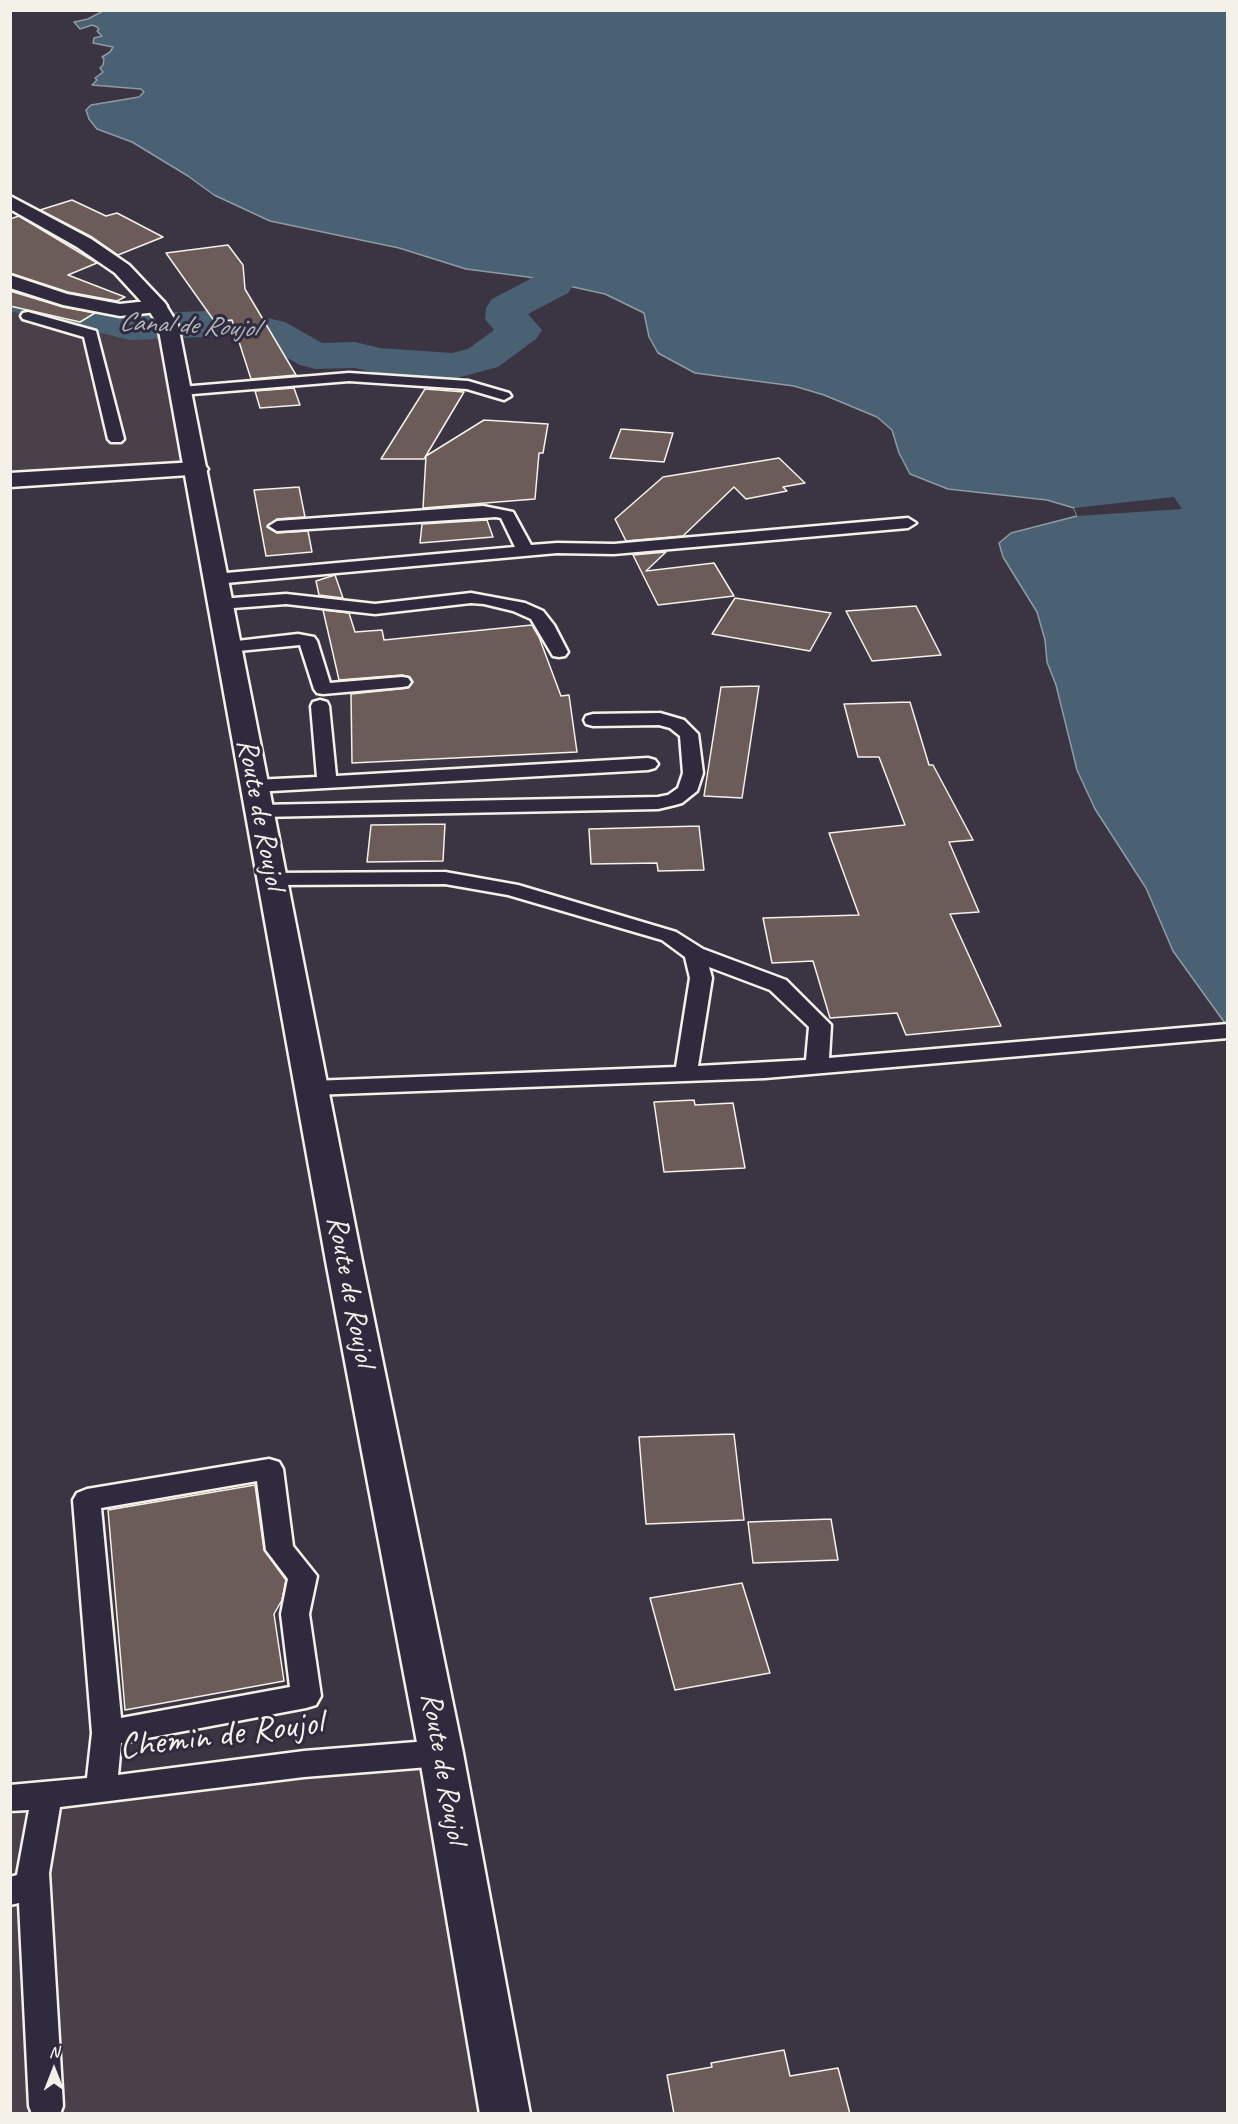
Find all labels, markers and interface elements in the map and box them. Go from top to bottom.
water label: Canal de Roujol [118,306,258,346]
street label: Route de Roujol [228,736,292,892]
street label: Route de Roujol [318,1213,382,1369]
street label: Route de Roujol [412,1690,474,1846]
street label: Chemin de Roujol [117,1702,325,1770]
north arrow [24,2040,84,2100]
text: N [49,2042,59,2062]

